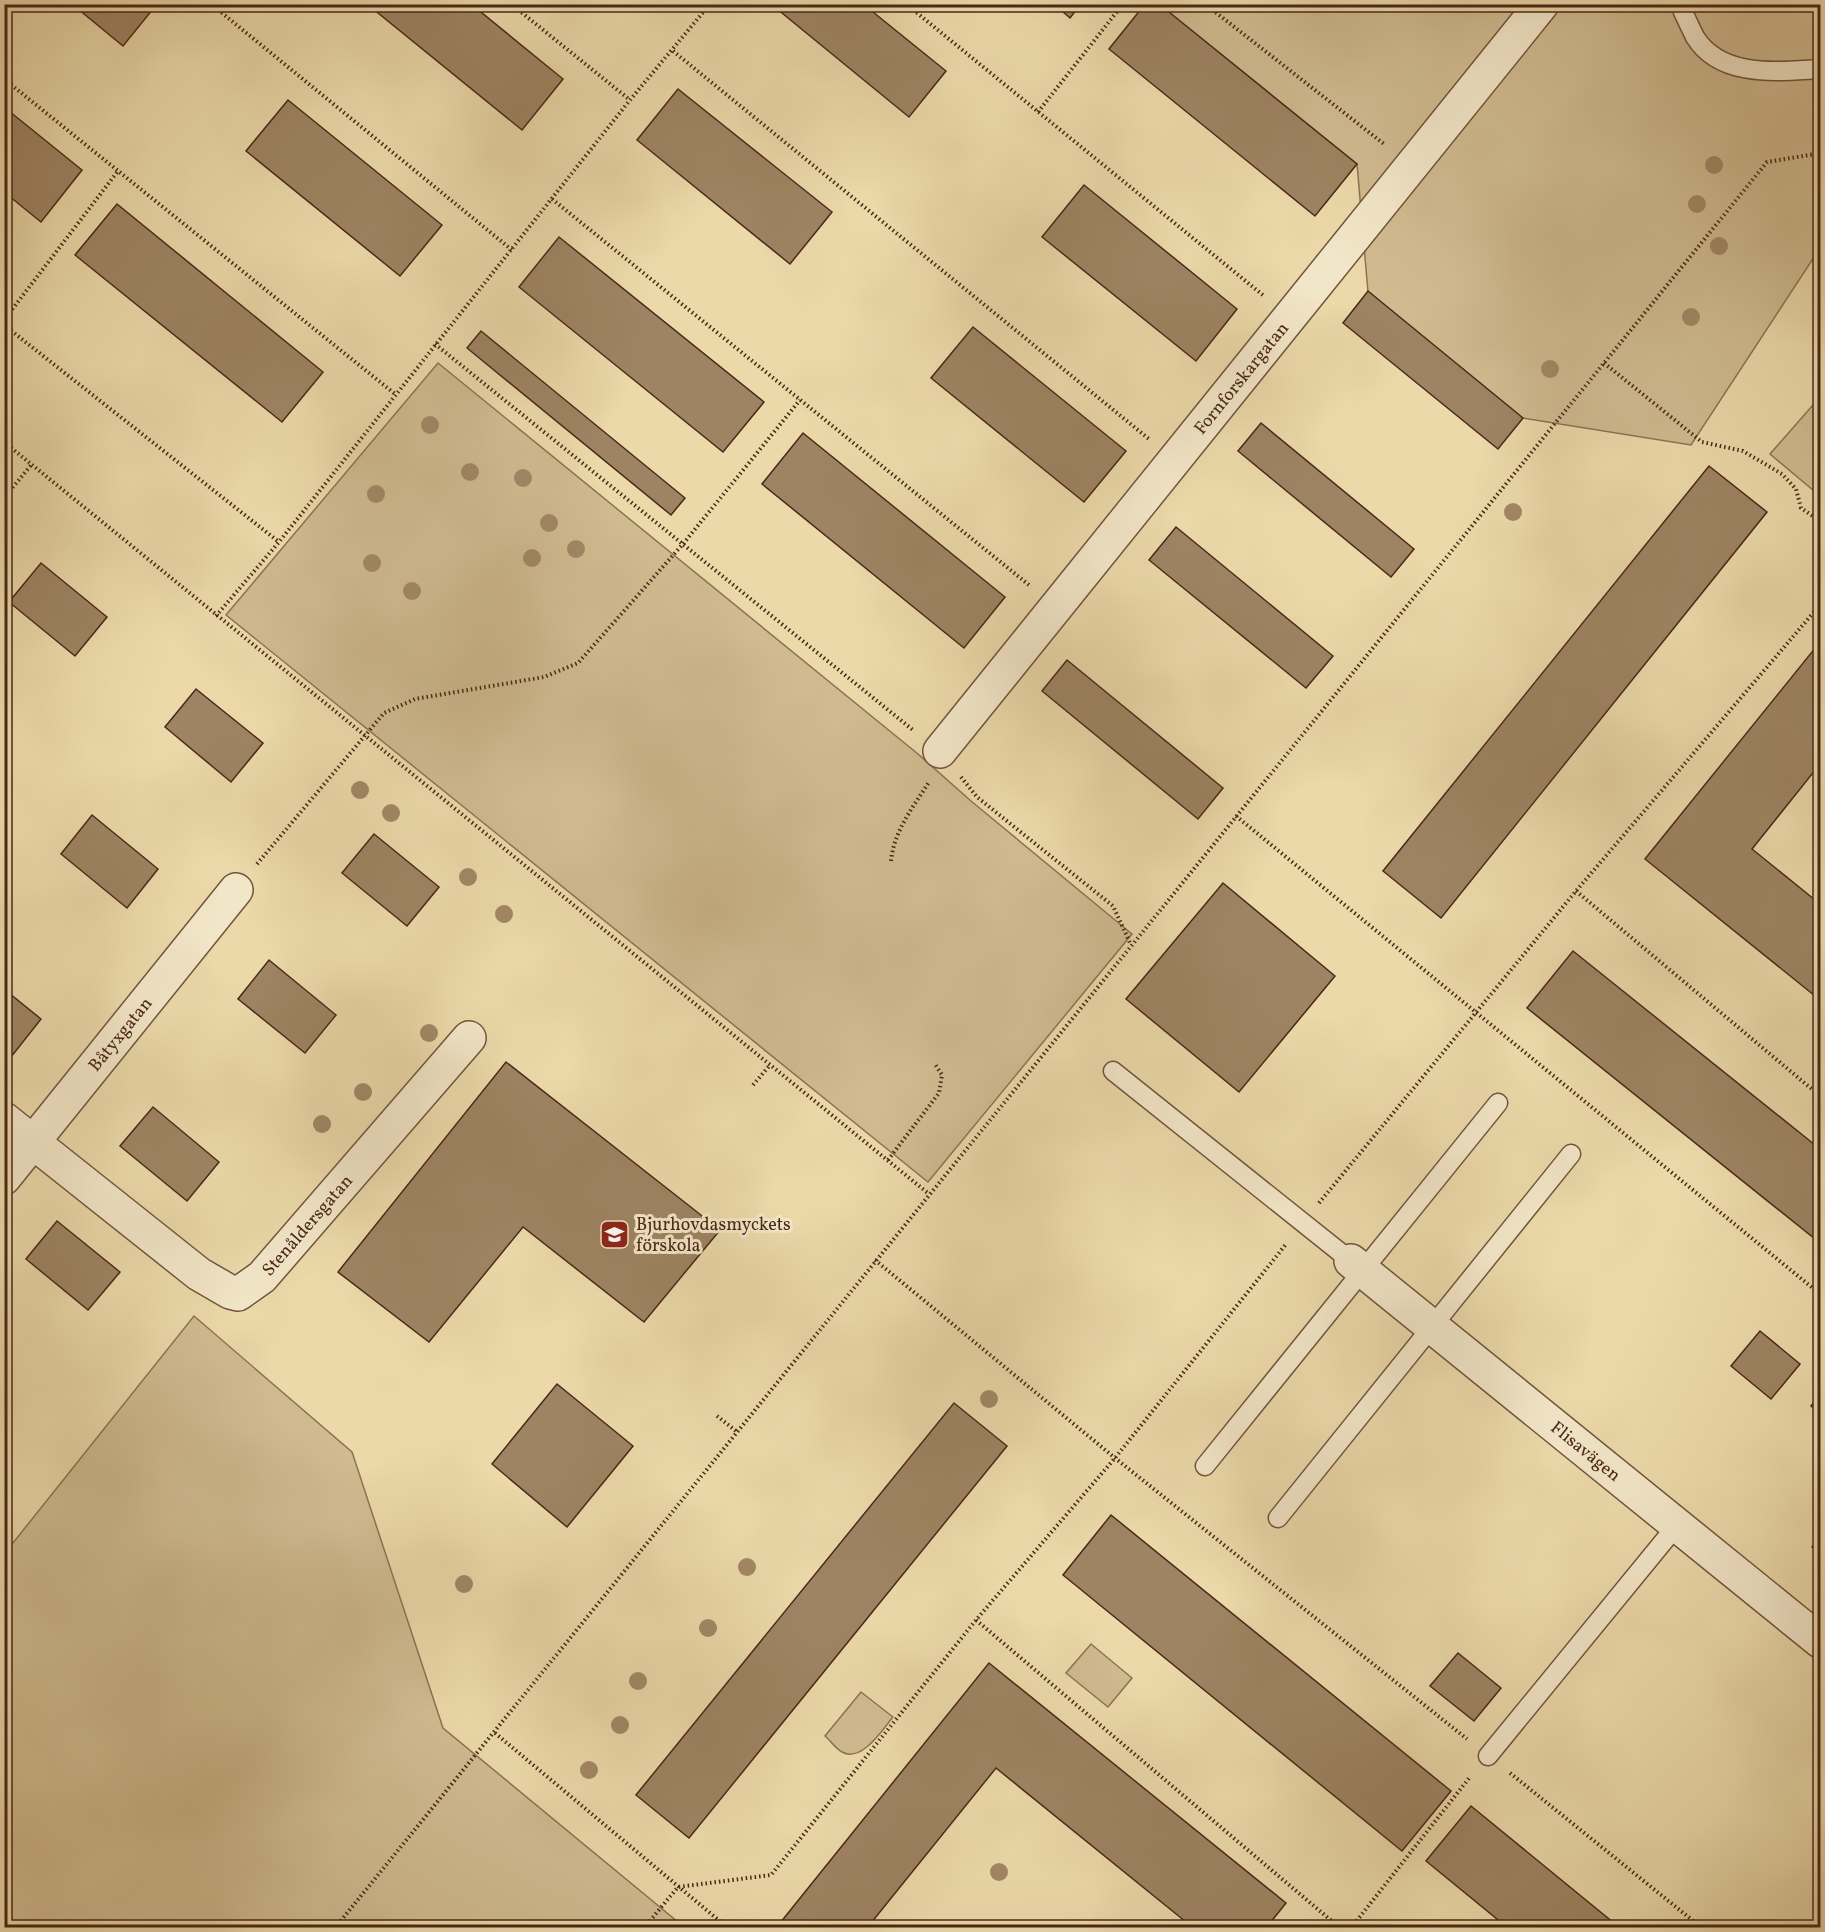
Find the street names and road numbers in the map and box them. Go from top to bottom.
street label: Fornforskargatan [1189,317,1296,441]
street label: Båtyxgatan [83,992,159,1077]
street label: Stenåldersgatan [257,1169,360,1282]
street label: Flisavägen [1545,1416,1626,1488]

